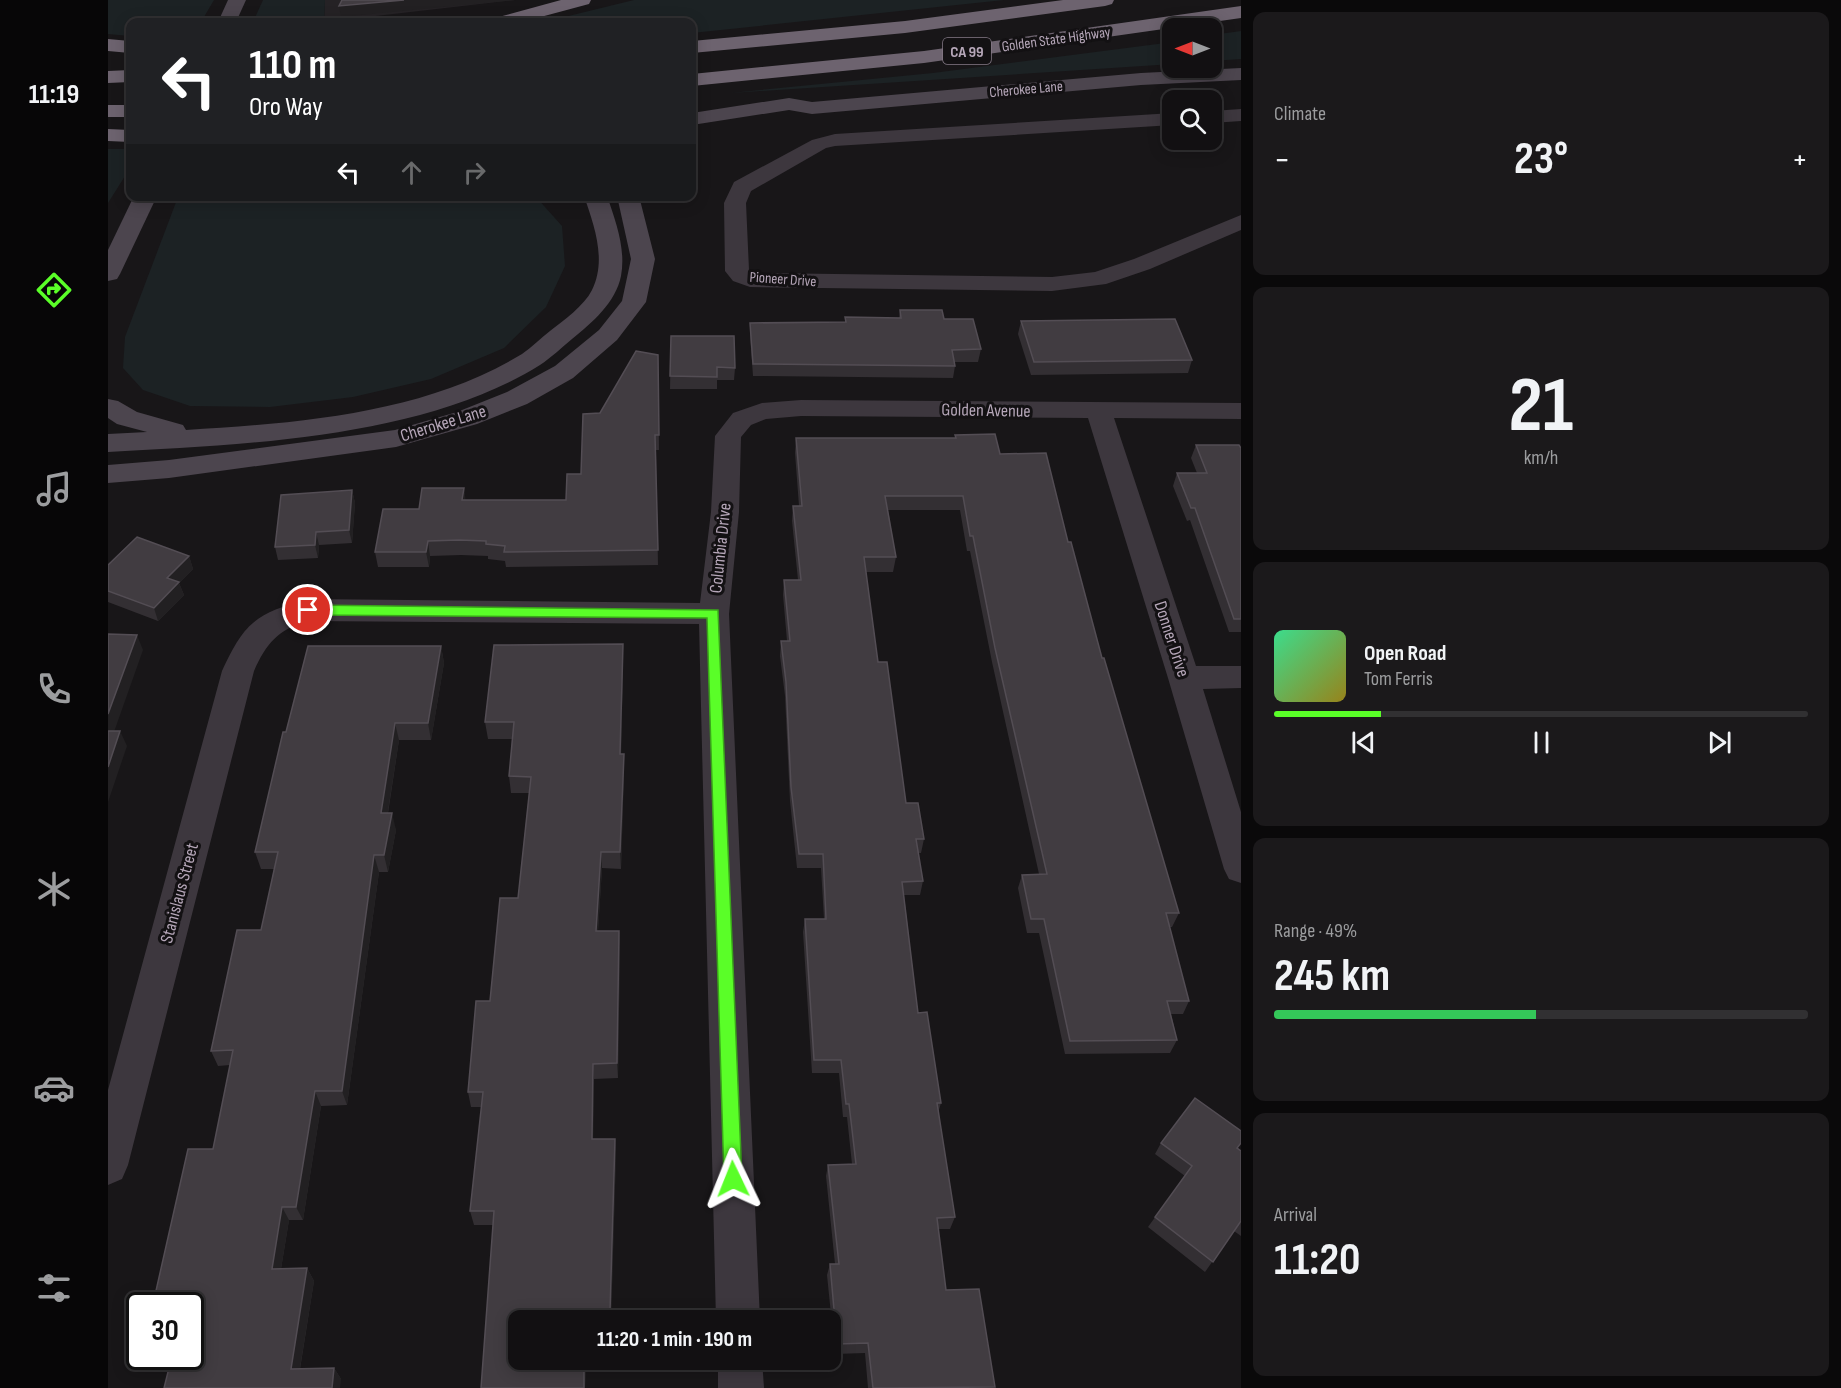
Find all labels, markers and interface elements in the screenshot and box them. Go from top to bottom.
north arrow [1162,18,1222,78]
map controls [1162,18,1222,150]
street label: Golden State Highway [1000,22,1112,57]
road number: CA 99 [943,38,991,64]
text: 110 m [249,40,336,91]
icon: left [150,42,228,120]
street label: Cherokee Lane [988,77,1064,102]
text: 11:19 [29,79,79,111]
button: search [1162,90,1222,150]
text: Oro Way [249,91,323,123]
text: Climate [1274,102,1326,126]
text: 23° [1514,132,1568,187]
text: − [1274,140,1290,180]
text: + [1792,140,1808,180]
icon: left [332,156,365,189]
icon: ahead [395,156,428,189]
icon: right [458,156,491,189]
street label: Pioneer Drive [749,268,817,291]
icon: directions [33,269,75,311]
text: 21 [1509,360,1573,453]
street label: Golden Avenue [941,399,1031,422]
street label: Cherokee Lane [398,401,489,446]
text: km/h [1524,446,1558,470]
icon: music [33,468,75,510]
street label: Columbia Drive [705,502,736,594]
pin [282,584,333,635]
icon: arrive [291,593,324,626]
street label: Donner Drive [1149,599,1194,680]
text: Open Road [1364,640,1446,667]
text: Tom Ferris [1364,667,1433,691]
icon: phone [33,668,75,710]
icon: previous [1347,726,1380,759]
icon: pause [1525,726,1558,759]
icon: next [1703,726,1736,759]
street label: Stanislaus Street [156,840,203,945]
icon: climate [33,868,75,910]
text: Range · 49% [1274,919,1357,943]
text: 245 km [1274,949,1390,1004]
icon: car [33,1067,75,1109]
position arrow [701,1147,765,1211]
text: Arrival [1274,1203,1317,1227]
text: 11:20 [1274,1233,1360,1288]
icon: filters [33,1267,75,1309]
speed limit sign: 30 [126,1292,204,1370]
text: 11:20 · 1 min · 190 m [597,1326,752,1353]

